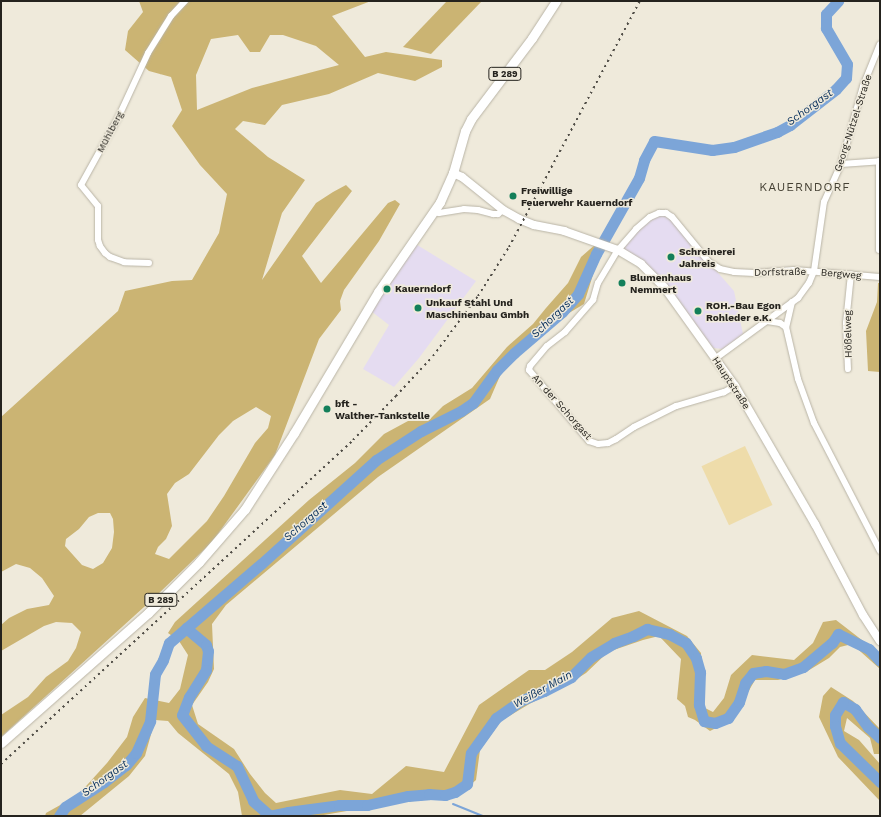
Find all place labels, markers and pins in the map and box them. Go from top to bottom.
place label: Freiwillige Feuerwehr Kauerndorf [521,184,633,208]
marker: Freiwillige Feuerwehr Kauerndorf [508,191,518,201]
place label: Schreinerei Jahreis [679,245,735,268]
marker: Schreinerei Jahreis [666,252,676,262]
place label: Blumenhaus Nemmert [630,271,691,294]
marker: Blumenhaus Nemmert [617,278,627,288]
place label: Kauerndorf [395,283,451,295]
marker: Kauerndorf [382,284,392,294]
place label: Unkauf Stahl Und Maschinenbau Gmbh [426,296,529,320]
place label: ROH.-Bau Egon Rohleder e.K. [706,299,781,322]
marker: Unkauf Stahl Und Maschinenbau Gmbh [413,303,423,313]
marker: ROH.-Bau Egon Rohleder e.K. [693,306,703,316]
place label: bft - Walther-Tankstelle [335,397,430,420]
marker: bft - Walther-Tankstelle [322,404,332,414]

